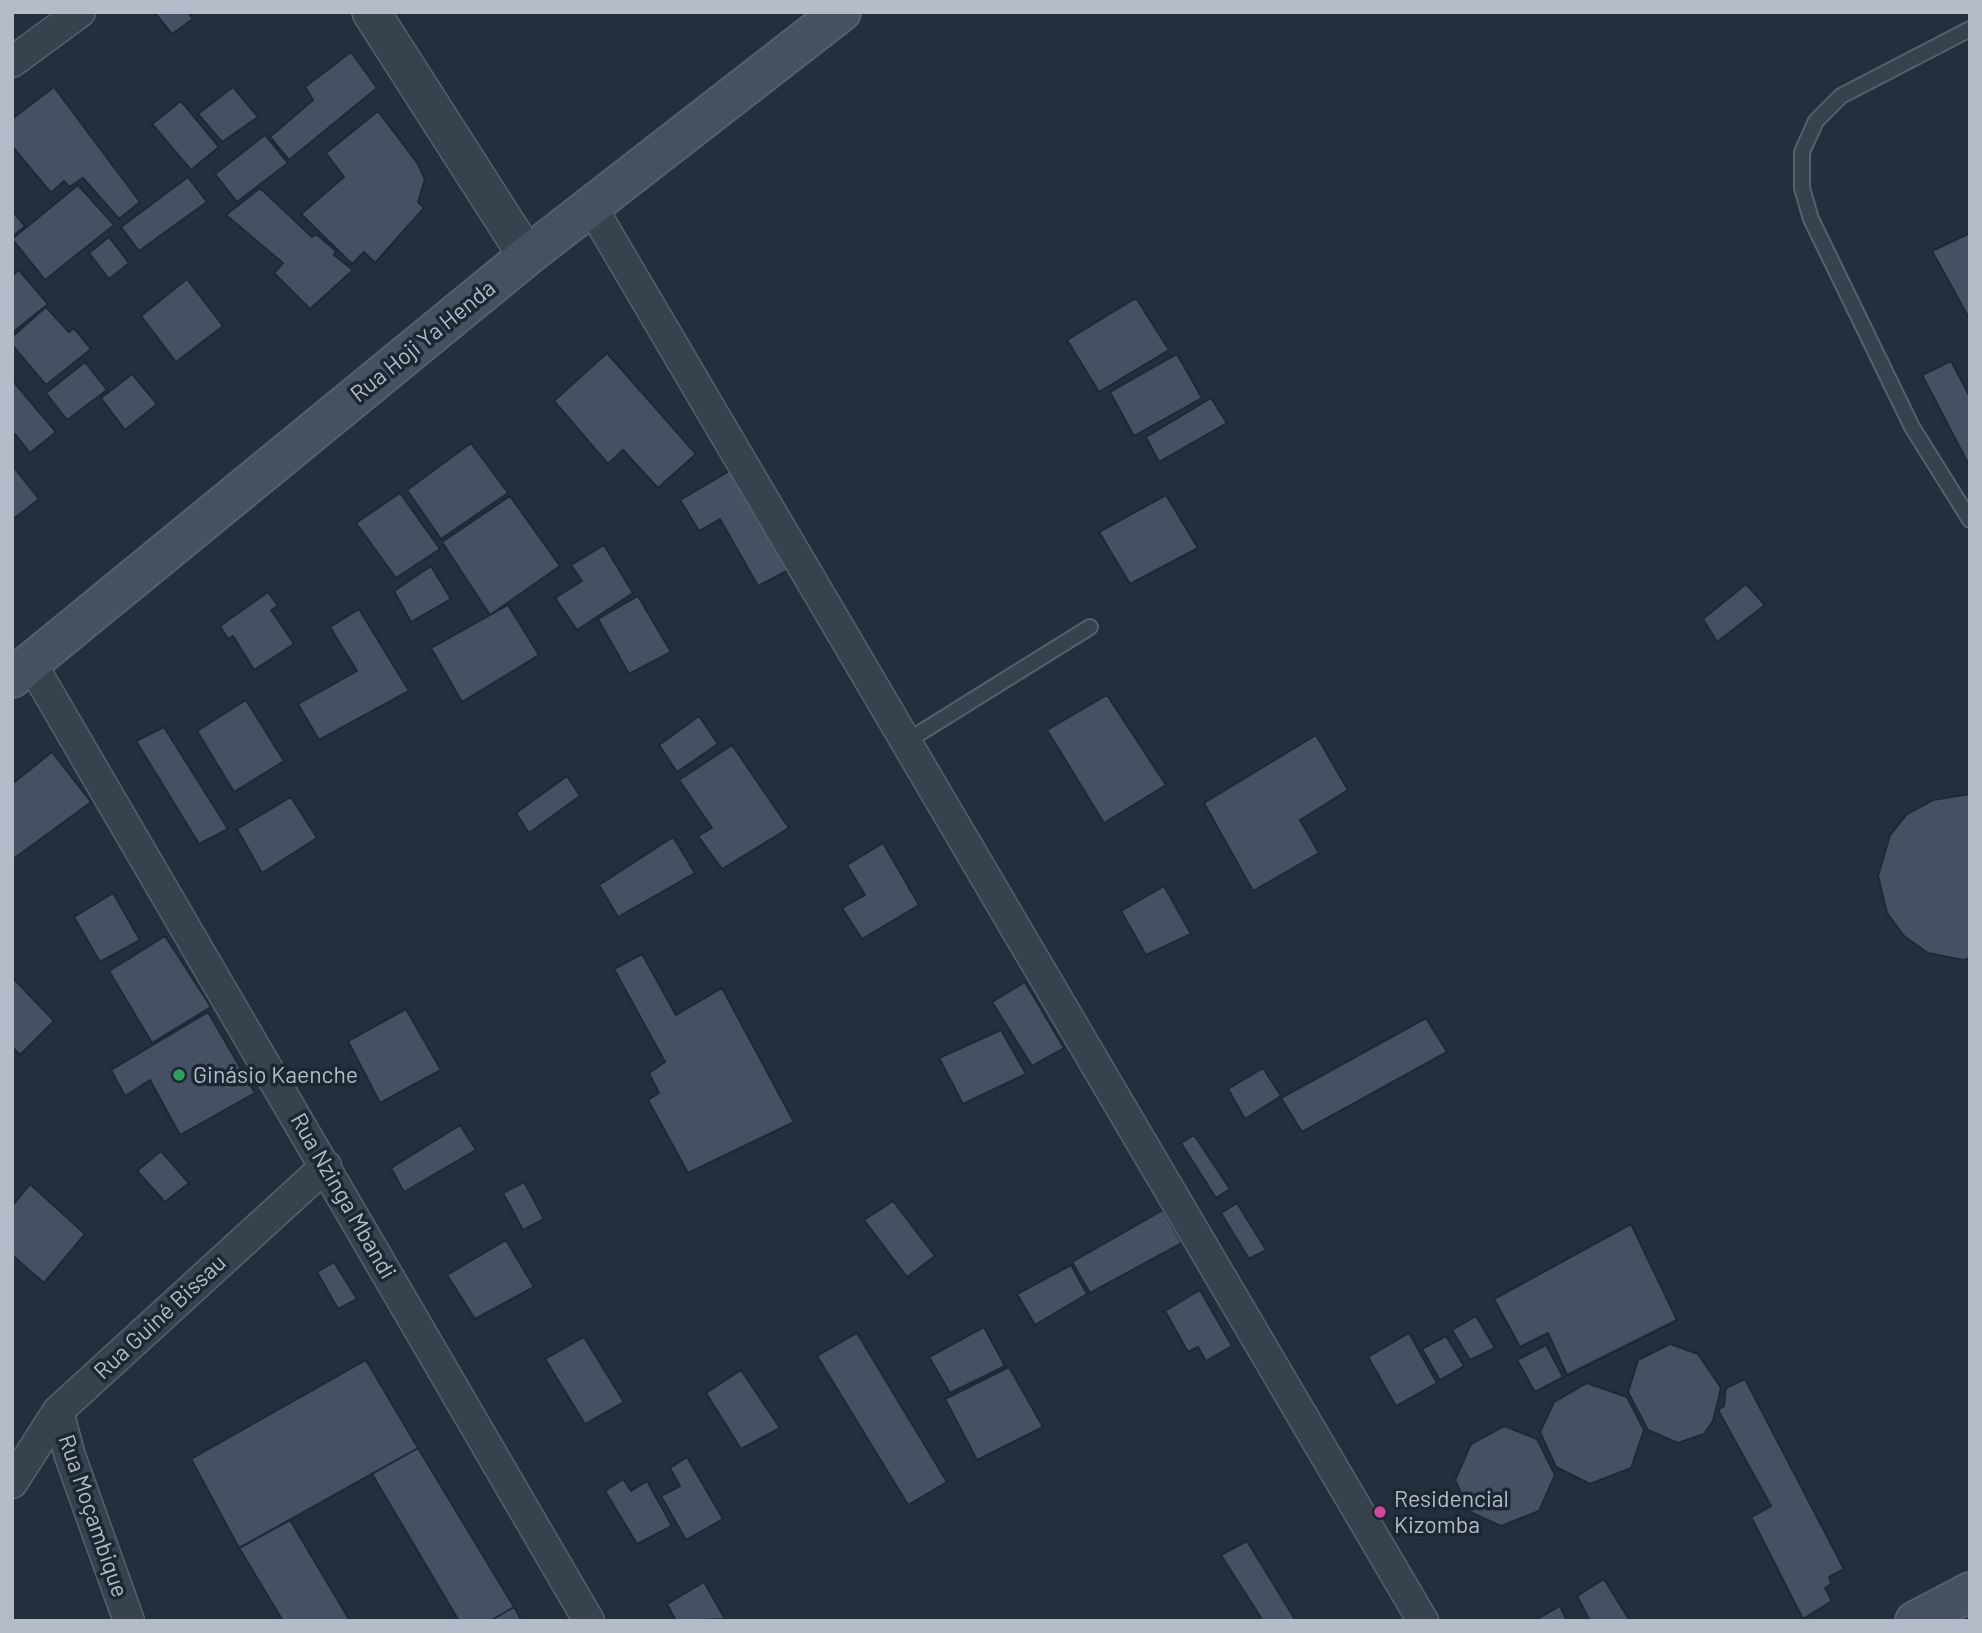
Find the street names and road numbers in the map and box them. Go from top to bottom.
street label: Rua Hoji Ya Henda [345,274,501,408]
street label: Rua Nzinga Mbandi [284,1108,402,1284]
street label: Rua Guiné Bissau [88,1249,232,1385]
street label: Rua Moçambique [52,1431,134,1601]

